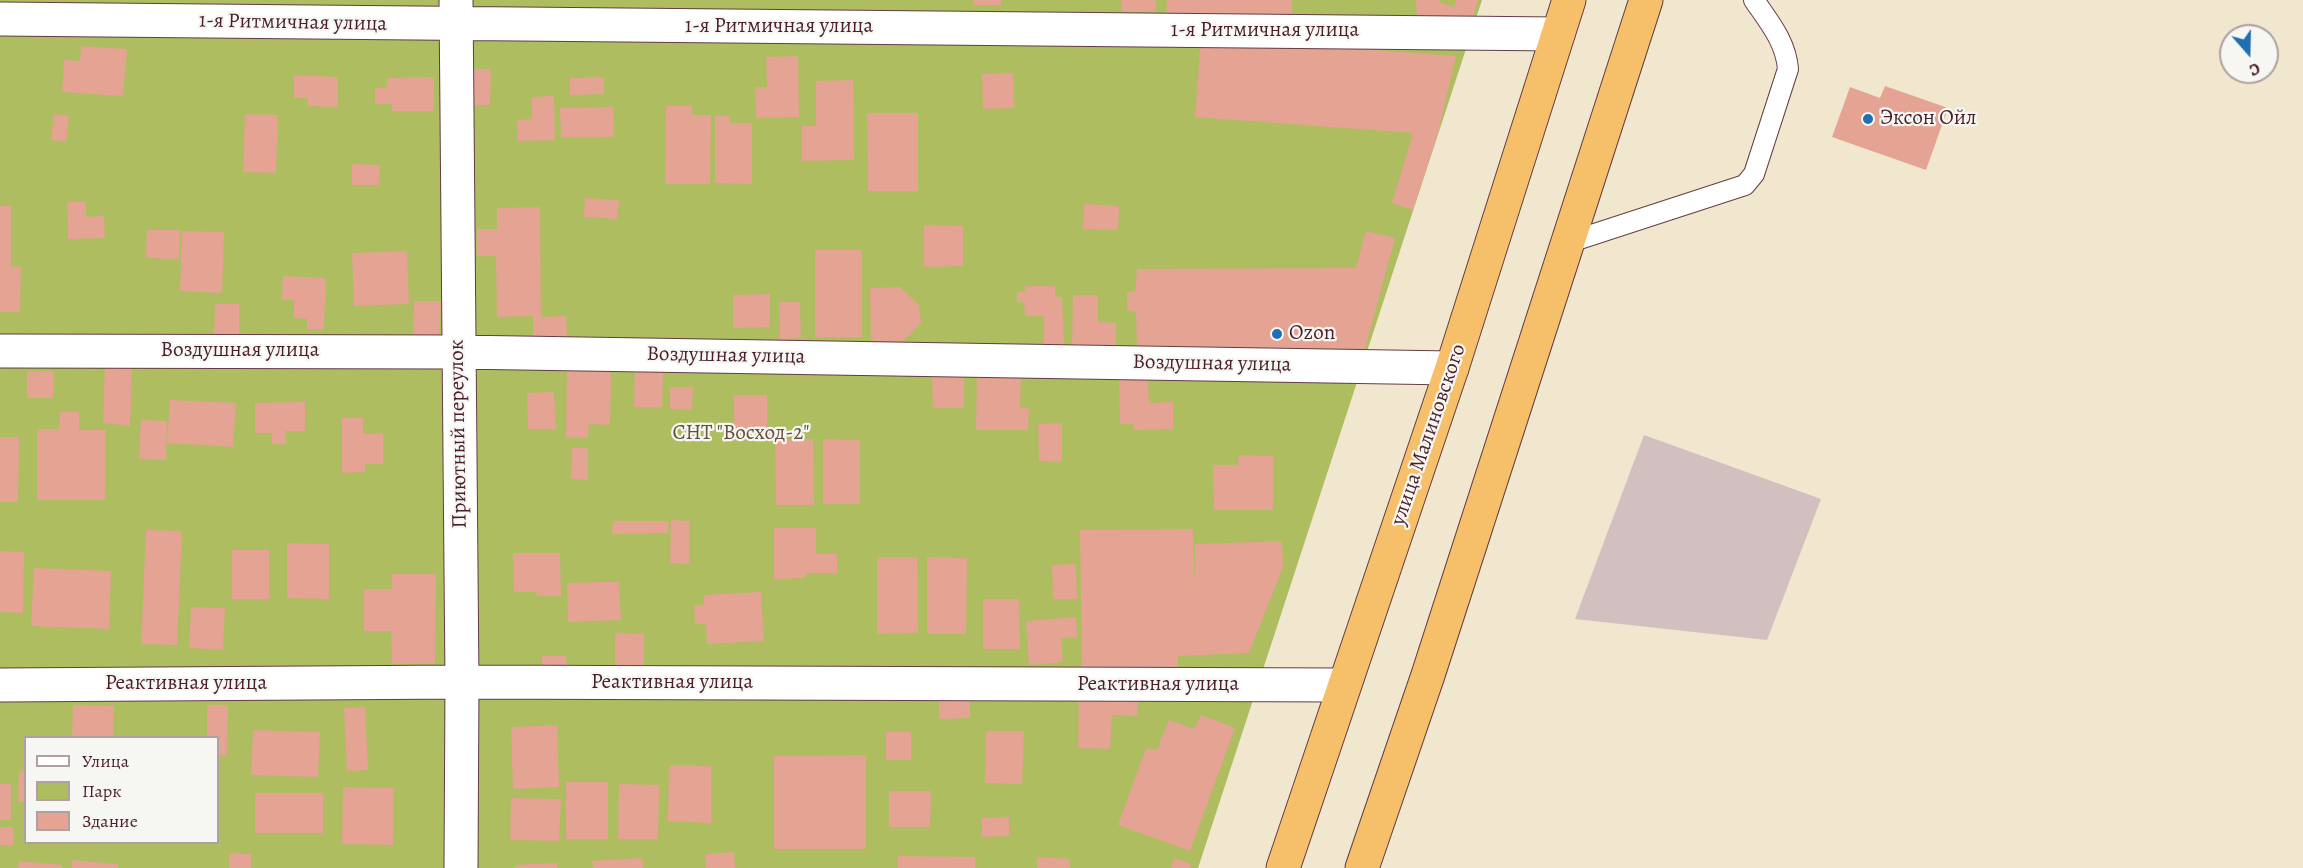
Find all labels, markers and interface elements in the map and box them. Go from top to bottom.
street label: 1-я Ритмичная улица [199,9,387,37]
street label: 1-я Ритмичная улица [685,14,873,40]
street label: 1-я Ритмичная улица [1171,18,1359,44]
north arrow [2219,24,2279,84]
text: С [2246,57,2263,81]
place label: Эксон Ойл [1880,106,1976,132]
marker: Эксон Ойл [1861,112,1875,126]
place label: Ozon [1289,321,1335,347]
marker: Ozon [1270,327,1284,341]
street label: Воздушная улица [161,338,319,364]
street label: Приютный переулок [445,339,473,529]
street label: улица Малиновского [1386,341,1472,529]
street label: Воздушная улица [646,342,806,370]
street label: Воздушная улица [1132,350,1292,378]
park label: СНТ "Восход-2" [672,421,810,447]
street label: Реактивная улица [591,670,753,696]
street label: Реактивная улица [105,671,267,697]
street label: Реактивная улица [1077,672,1239,698]
legend [24,736,219,844]
text: Улица [82,749,129,773]
text: Парк [82,779,122,803]
text: Здание [82,809,138,833]

